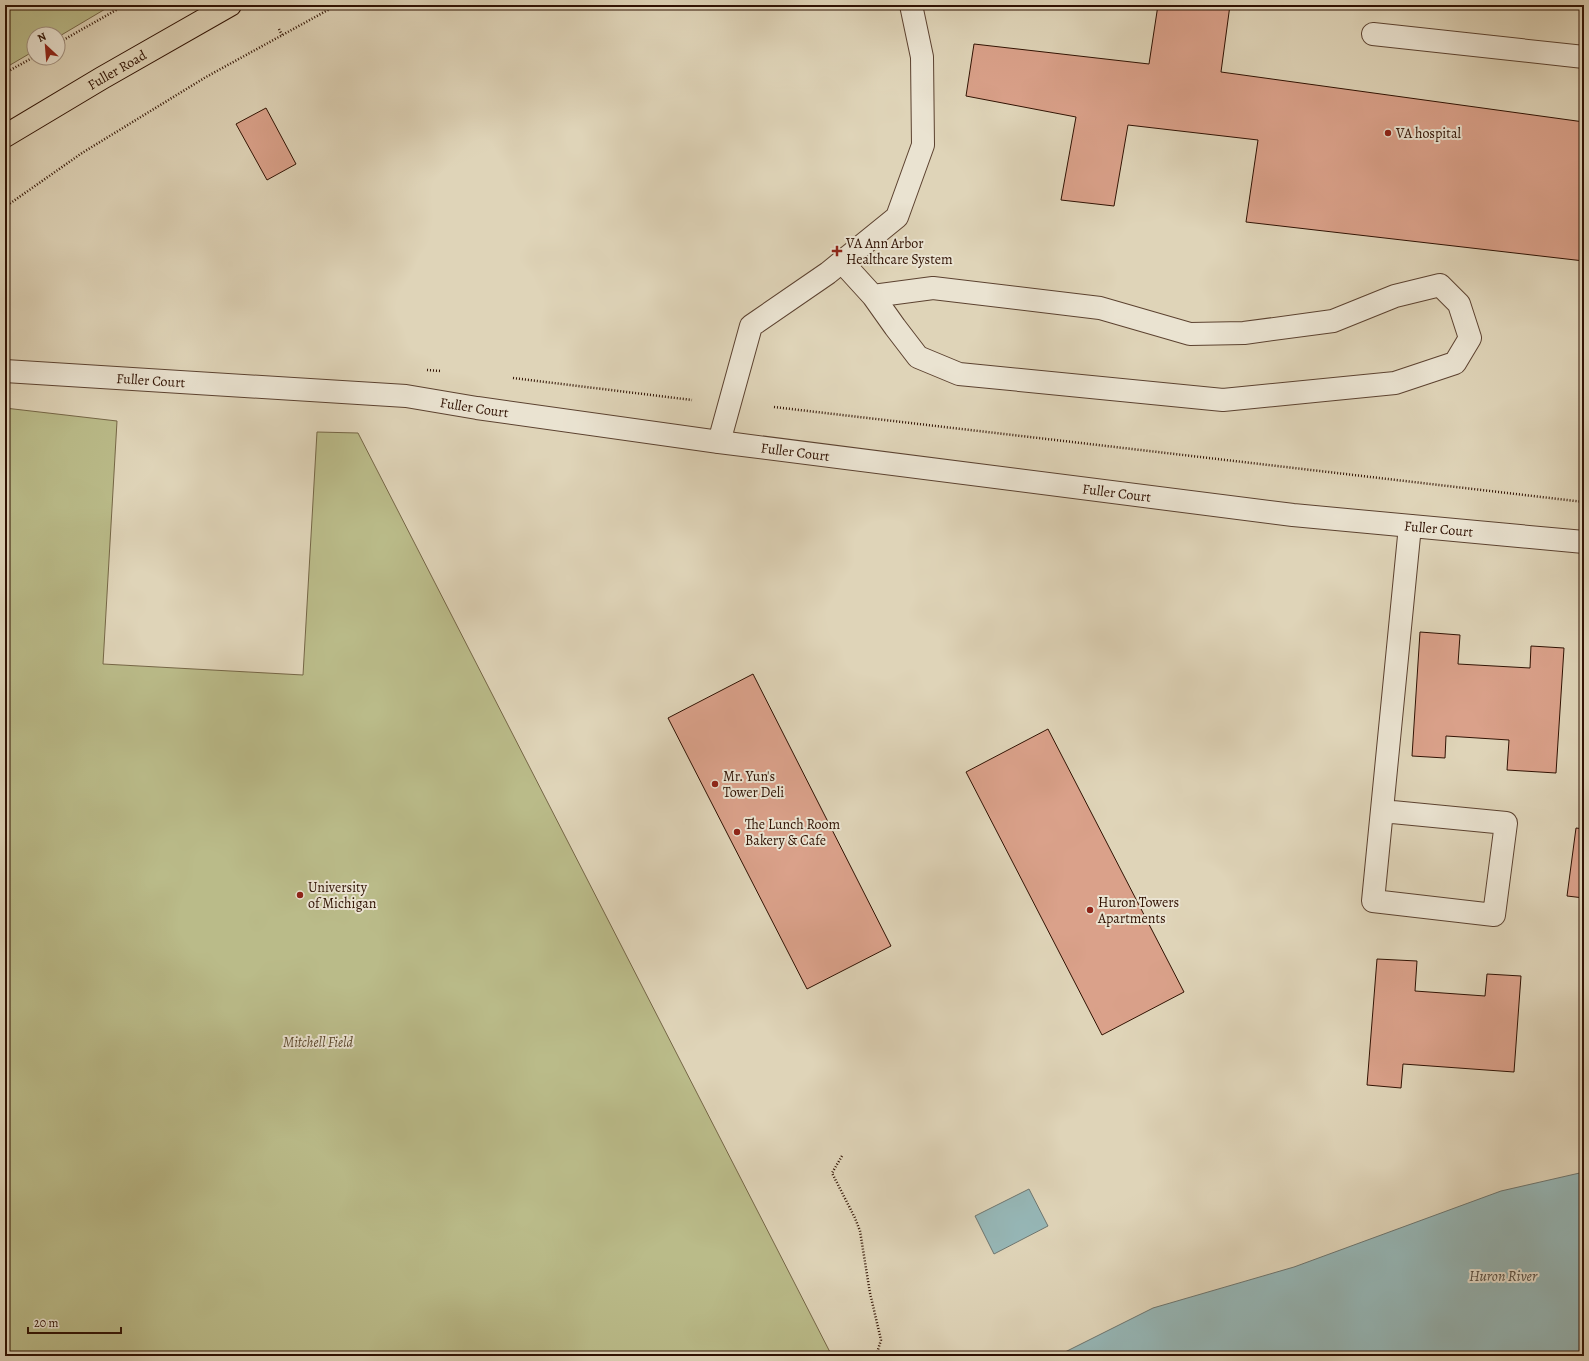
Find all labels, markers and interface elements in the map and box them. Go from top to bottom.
north arrow [26,26,66,66]
text: N [35,29,49,46]
street label: Fuller Road [84,45,150,94]
place label: VA hospital [1395,124,1461,143]
marker: VA hospital [1383,128,1393,138]
place label: VA Ann Arbor Healthcare System [845,234,953,269]
marker: VA Ann Arbor Healthcare System [831,245,843,257]
street label: Fuller Court [116,368,186,392]
street label: Fuller Court [439,392,510,422]
street label: Fuller Court [760,438,831,466]
street label: Fuller Court [1081,479,1152,506]
street label: Fuller Court [1403,516,1474,541]
place label: Mr. Yun's Tower Deli [723,767,784,802]
marker: Mr. Yun's Tower Deli [710,779,720,789]
place label: The Lunch Room Bakery & Cafe [745,815,841,850]
marker: The Lunch Room Bakery & Cafe [732,827,742,837]
place label: University of Michigan [308,878,377,913]
marker: University of Michigan [295,890,305,900]
place label: Huron Towers Apartments [1097,893,1179,928]
marker: Huron Towers Apartments [1085,905,1095,915]
park label: Mitchell Field [283,1033,354,1052]
water label: Huron River [1469,1266,1538,1286]
scale bar [28,1309,121,1335]
text: 20 m [34,1315,58,1331]

